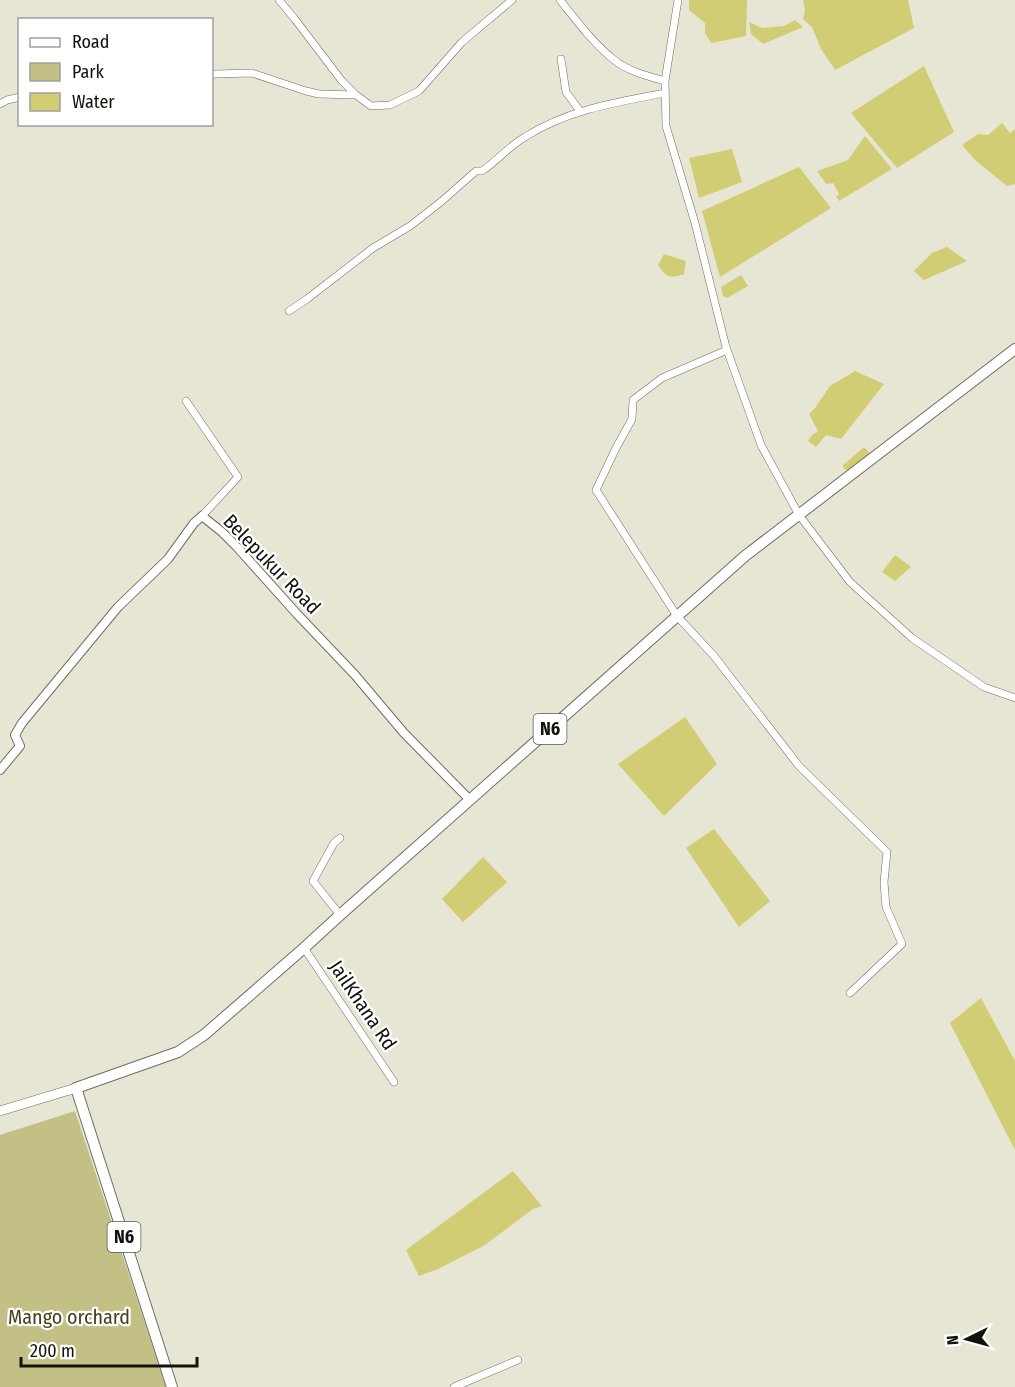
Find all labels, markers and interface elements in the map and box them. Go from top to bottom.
legend [18,18,213,126]
text: Road [72,31,109,53]
text: Park [72,61,105,83]
text: Water [72,91,115,113]
street label: Belepukur Road [218,509,326,619]
road number: N6 [534,714,566,744]
street label: JailKhana Rd [324,956,402,1054]
road number: N6 [108,1222,140,1252]
park label: Mango orchard [8,1305,130,1329]
north arrow [937,1309,997,1369]
scale bar [21,1330,196,1368]
text: N [943,1335,962,1346]
text: 200 m [30,1340,75,1362]

